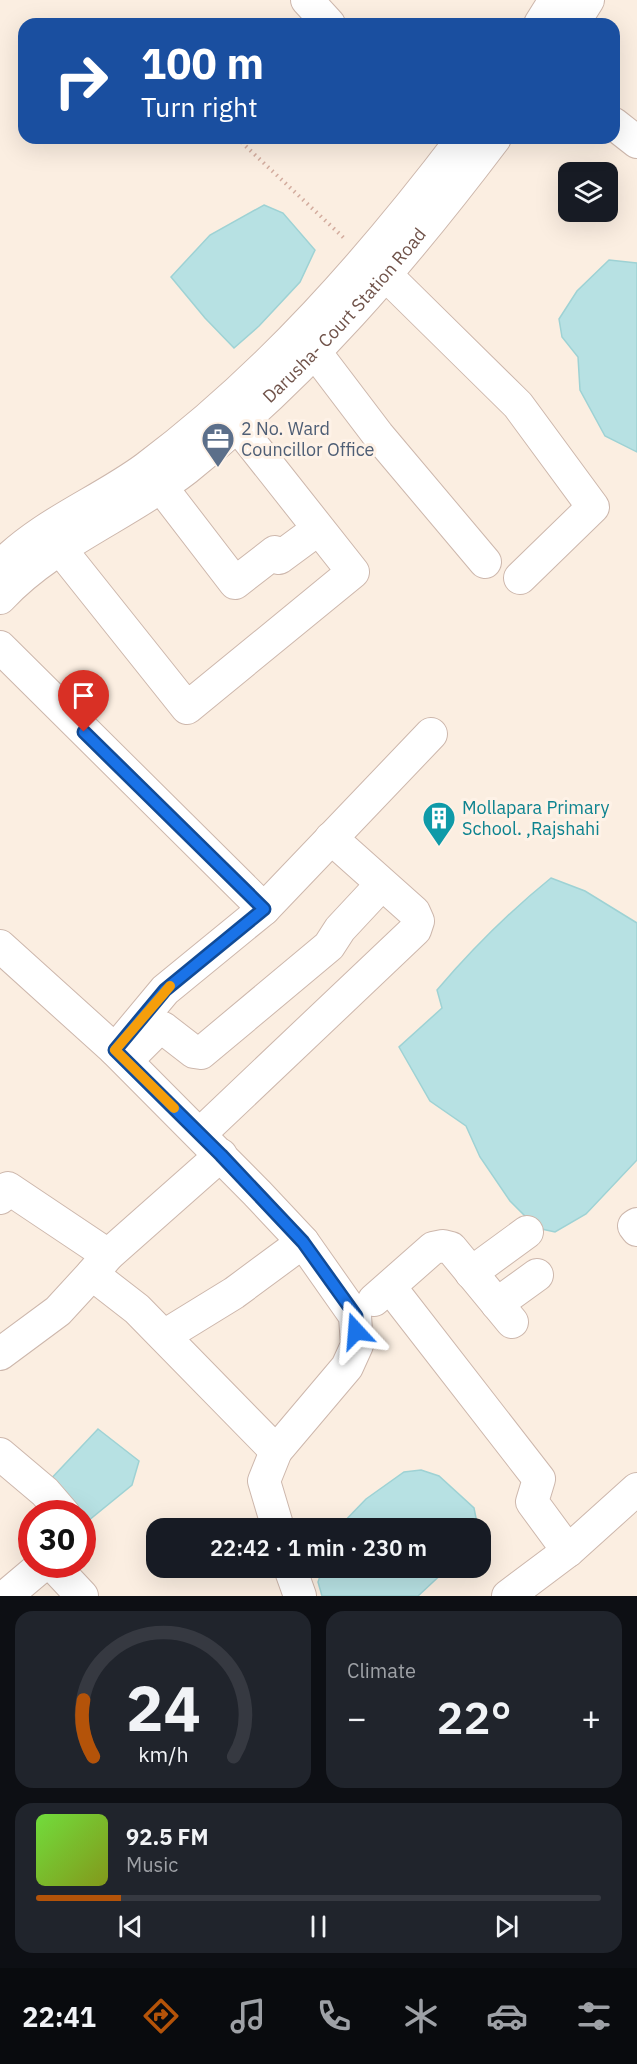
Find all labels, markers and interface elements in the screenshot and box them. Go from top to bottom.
text: 100 m [141,36,264,91]
icon: right [42,42,120,120]
text: Turn right [141,89,258,124]
map controls [558,162,618,222]
button: layers [558,162,618,222]
street label: Darusha- Court Station Road [258,223,431,408]
place label: 2 No. Ward Councillor Office [241,417,375,461]
office icon: 2 No. Ward Councillor Office [200,421,236,468]
pin [58,670,109,732]
icon: arrive [67,679,100,712]
place label: Mollapara Primary School. ,Rajshahi [462,796,609,840]
building icon: Mollapara Primary School. ,Rajshahi [421,800,457,847]
position arrow [324,1299,388,1363]
speed limit sign: 30 [18,1500,96,1578]
text: 22:42 · 1 min · 230 m [210,1533,427,1562]
text: Climate [347,1657,416,1684]
text: 24 [126,1667,200,1748]
text: 22° [436,1688,512,1746]
text: − [347,1696,367,1739]
text: + [581,1696,601,1739]
text: km/h [138,1740,188,1768]
text: 92.5 FM [126,1822,209,1851]
text: Music [126,1851,178,1878]
icon: previous [114,1910,147,1943]
icon: pause [302,1910,335,1943]
icon: next [490,1910,523,1943]
icon: directions [140,1995,182,2037]
icon: music [227,1995,269,2037]
icon: phone [313,1995,355,2037]
icon: climate [400,1995,442,2037]
icon: car [486,1995,528,2037]
icon: filters [573,1995,615,2037]
text: 22:41 [22,1999,96,2034]

